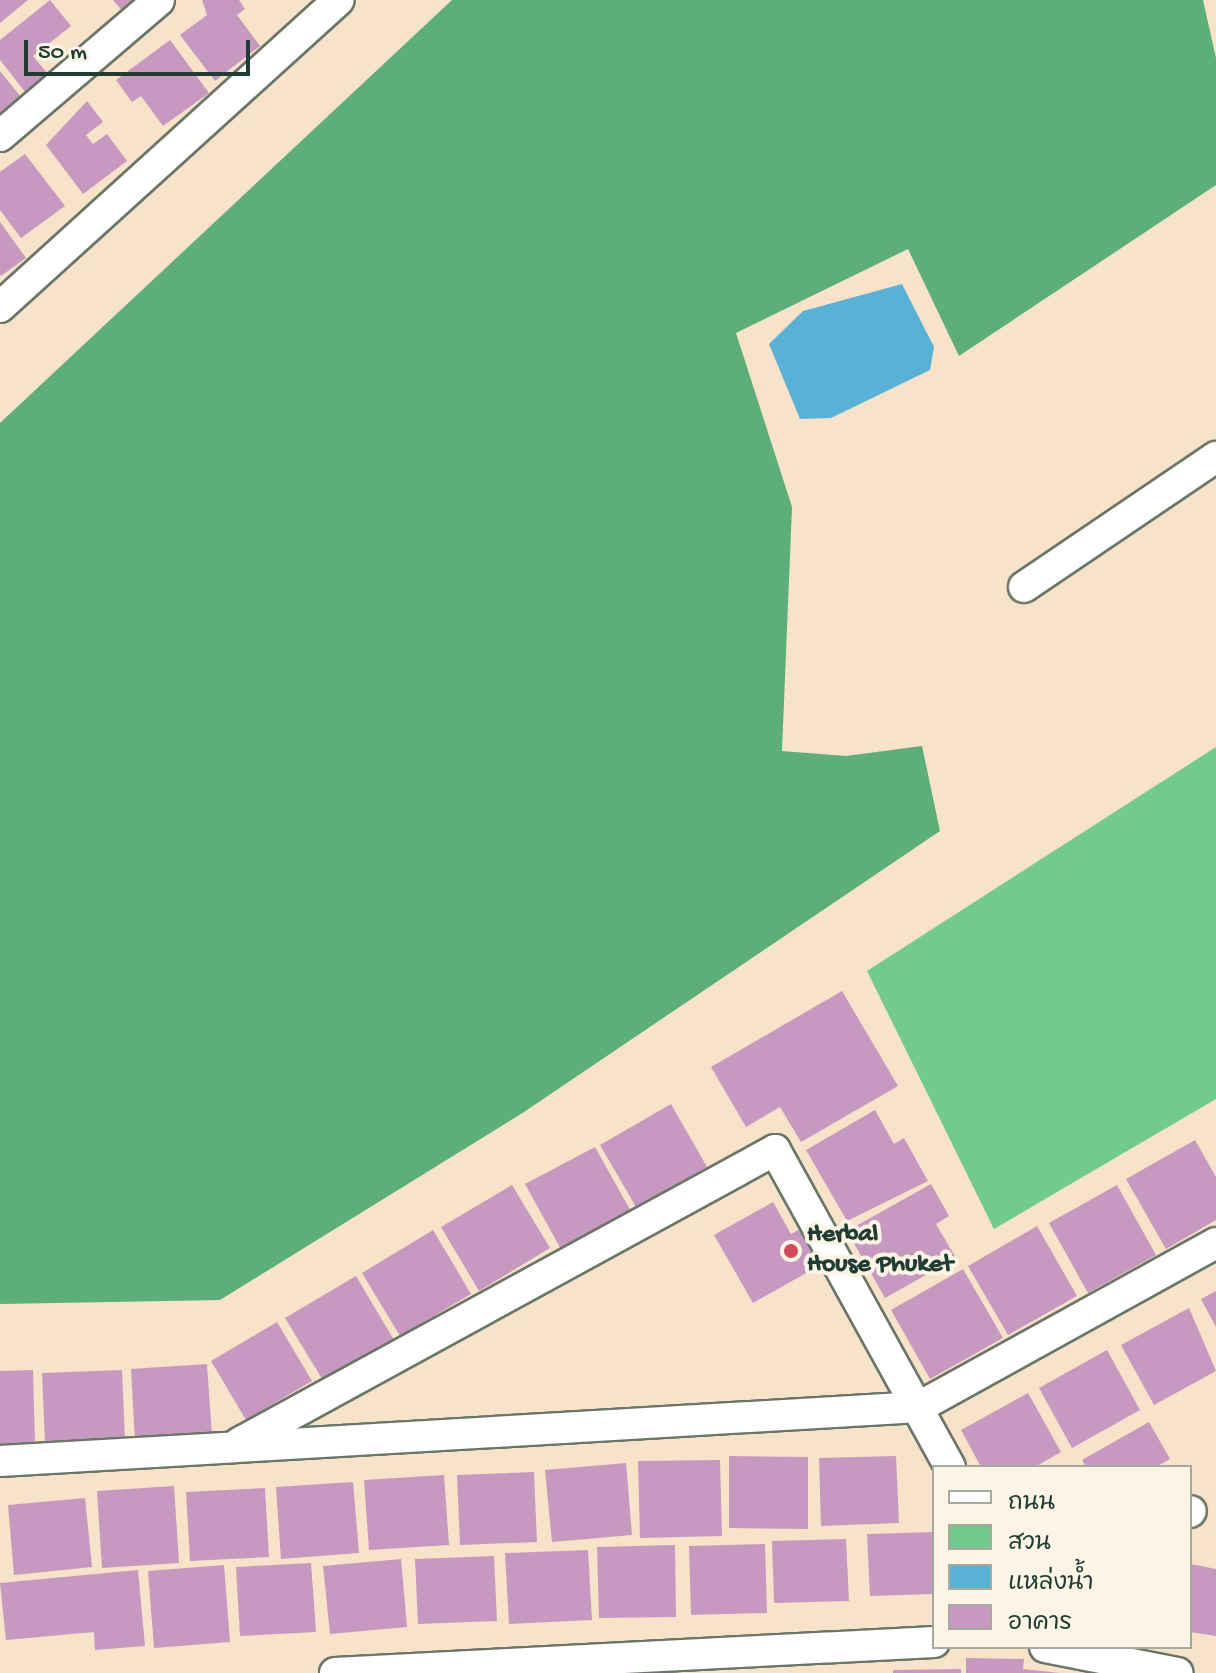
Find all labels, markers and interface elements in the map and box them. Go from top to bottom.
scale bar [28,24,254,74]
text: 50 m [38,39,87,68]
place label: Herbal House Phuket [807,1220,953,1282]
marker: Herbal House Phuket [782,1242,800,1260]
legend [932,1465,1192,1649]
text: ถนน [1008,1490,1055,1519]
text: สวน [1008,1530,1051,1559]
text: แหล่งน้ำ [1008,1570,1094,1599]
text: อาคาร [1008,1610,1072,1639]

